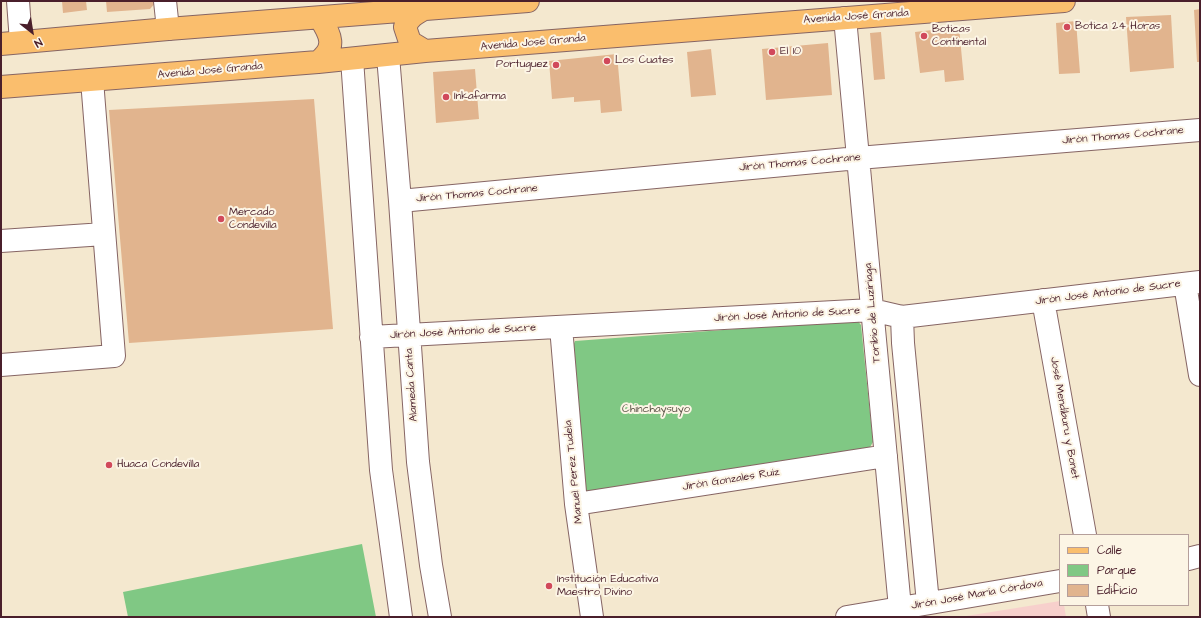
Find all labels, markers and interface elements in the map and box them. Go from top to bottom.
street label: Avenida José Granda [803,7,909,27]
north arrow [12,12,52,52]
place label: Botica 24 Horas [1075,20,1160,34]
marker: Botica 24 Horas [1062,22,1072,32]
place label: Boticas Continental [932,23,986,49]
marker: Boticas Continental [919,31,929,41]
street label: Avenida José Granda [480,32,586,54]
text: N [32,35,45,51]
place label: El 10 [780,45,801,59]
marker: El 10 [767,47,777,57]
place label: Los Cuates [615,54,674,68]
marker: Los Cuates [602,56,612,66]
place label: Portuguez [496,58,548,72]
street label: Avenida José Granda [157,60,263,82]
marker: Portuguez [551,60,561,70]
place label: Inkafarma [454,90,506,104]
marker: Inkafarma [441,92,451,102]
street label: Jirón Thomas Cochrane [1062,124,1184,148]
street label: Jirón Thomas Cochrane [739,151,861,175]
street label: Jirón Thomas Cochrane [416,182,538,206]
place label: Mercado Condevilla [229,206,276,232]
marker: Mercado Condevilla [216,214,226,224]
street label: Toribio de Luziriaga [862,263,884,363]
street label: Jirón José Antonio de Sucre [1035,278,1181,308]
street label: Jirón José Antonio de Sucre [714,305,860,325]
street label: Jirón José Antonio de Sucre [390,322,536,342]
street label: Alameda Canta [403,348,421,422]
street label: José Mendiburu y Bonet [1047,356,1081,480]
park label: Chinchaysuyo [622,403,690,417]
street label: Manuel Perez Tudela [562,420,586,524]
place label: Huaca Condevilla [117,458,199,472]
marker: Huaca Condevilla [104,460,114,470]
street label: Jirón Gonzales Ruiz [682,466,780,494]
legend [1059,534,1189,606]
text: Calle [1097,542,1122,559]
text: Parque [1097,562,1136,579]
place label: Institución Educativa Maestro Divino [557,573,658,599]
street label: Jirón José María Córdova [910,577,1044,613]
marker: Institución Educativa Maestro Divino [544,581,554,591]
text: Edificio [1097,582,1137,599]

